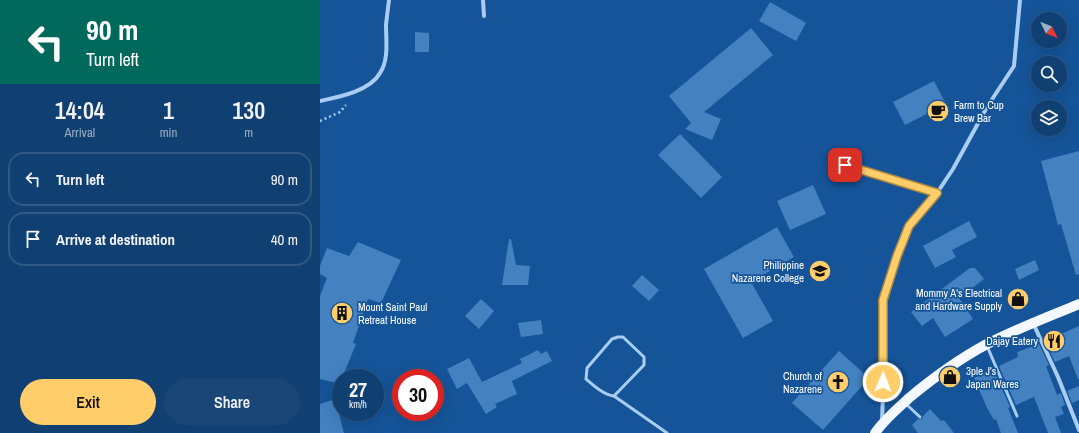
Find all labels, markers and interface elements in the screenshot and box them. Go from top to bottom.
text: 90 m [86,11,138,49]
north arrow [1031,12,1067,48]
map controls [1031,12,1067,136]
icon: left [20,16,72,68]
text: Turn left [86,47,139,72]
button: search [1031,56,1067,92]
text: 14:04 [55,94,105,126]
text: 1 [163,94,174,126]
text: 130 [232,94,265,126]
cafe icon: Farm to Cup Brew Bar [925,98,951,124]
place label: Farm to Cup Brew Bar [954,98,1004,125]
button: layers [1031,100,1067,136]
text: Arrival [64,124,95,141]
text: min [160,124,177,141]
text: m [244,124,253,141]
pin [828,148,862,182]
icon: arrive [834,154,856,176]
icon: left [22,168,44,190]
text: Turn left [56,169,104,190]
text: 90 m [271,169,298,190]
icon: arrive [22,228,44,250]
text: Arrive at destination [56,229,175,250]
text: 40 m [271,229,298,250]
place label: Philippine Nazarene College [732,258,804,285]
school or university icon: Philippine Nazarene College [807,258,833,284]
place label: Mommy A's Electrical and Hardware Supply [915,286,1002,313]
shop icon: Mommy A's Electrical and Hardware Supply [1005,286,1031,312]
building icon: Mount Saint Paul Retreat House [329,300,355,326]
place label: Mount Saint Paul Retreat House [358,300,427,327]
restaurant icon: Dajay Eatery [1041,328,1067,354]
place label: Dajay Eatery [986,334,1038,348]
position arrow [862,361,904,403]
shop icon: 3ple J's Japan Wares [937,364,963,390]
place label: 3ple J's Japan Wares [966,364,1019,391]
speed limit sign: 30 [392,369,444,421]
place label: Church of Nazarene [783,369,822,396]
church icon: Church of Nazarene [825,369,851,395]
text: 27 [349,376,367,403]
button: Exit [20,379,156,425]
button: Share [164,379,300,425]
text: km/h [349,398,367,411]

